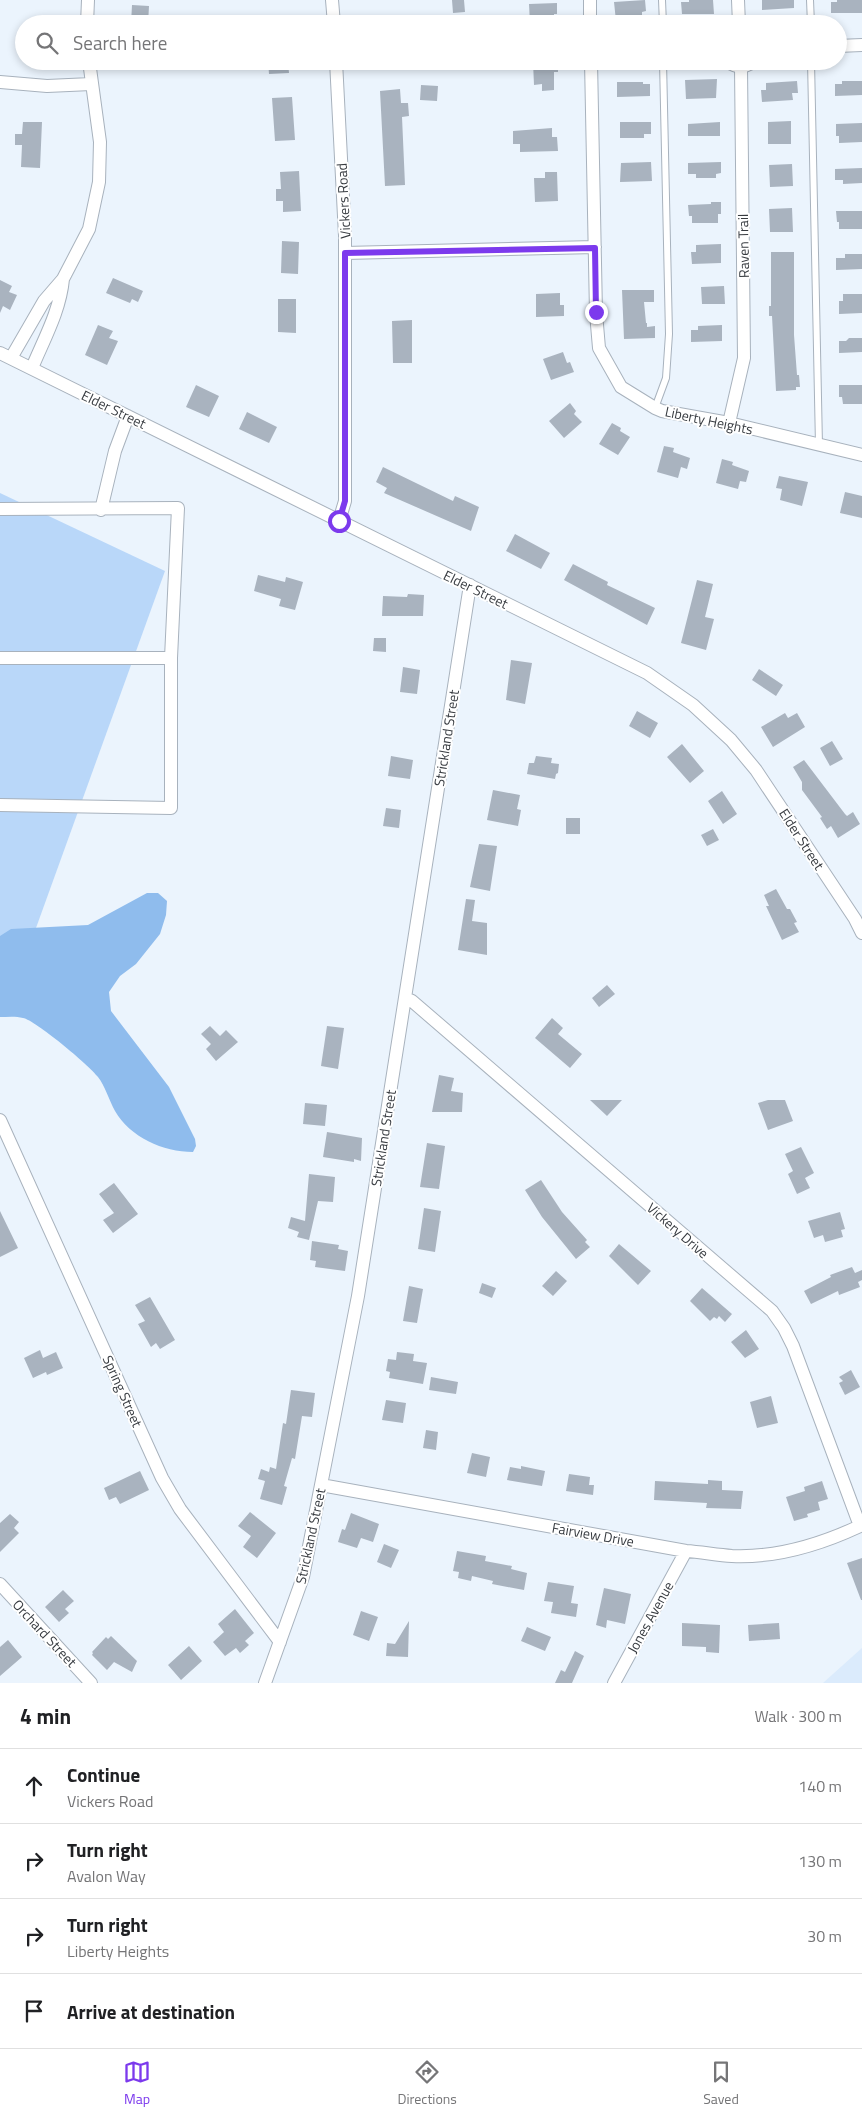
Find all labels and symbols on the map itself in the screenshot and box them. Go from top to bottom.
street label: Vickers Road [331,163,355,239]
street label: Raven Trail [732,214,754,278]
route end [585,301,608,324]
street label: Elder Street [78,384,150,434]
street label: Liberty Heights [663,400,755,440]
route start [328,510,351,533]
street label: Elder Street [440,564,512,614]
street label: Strickland Street [428,688,464,788]
street label: Elder Street [774,804,830,874]
street label: Strickland Street [365,1088,401,1188]
street label: Vickery Drive [642,1197,714,1263]
street label: Spring Street [98,1352,148,1430]
street label: Strickland Street [290,1486,330,1586]
street label: Fairview Drive [550,1516,636,1552]
street label: Jones Avenue [622,1577,678,1657]
street label: Orchard Street [8,1594,82,1672]

